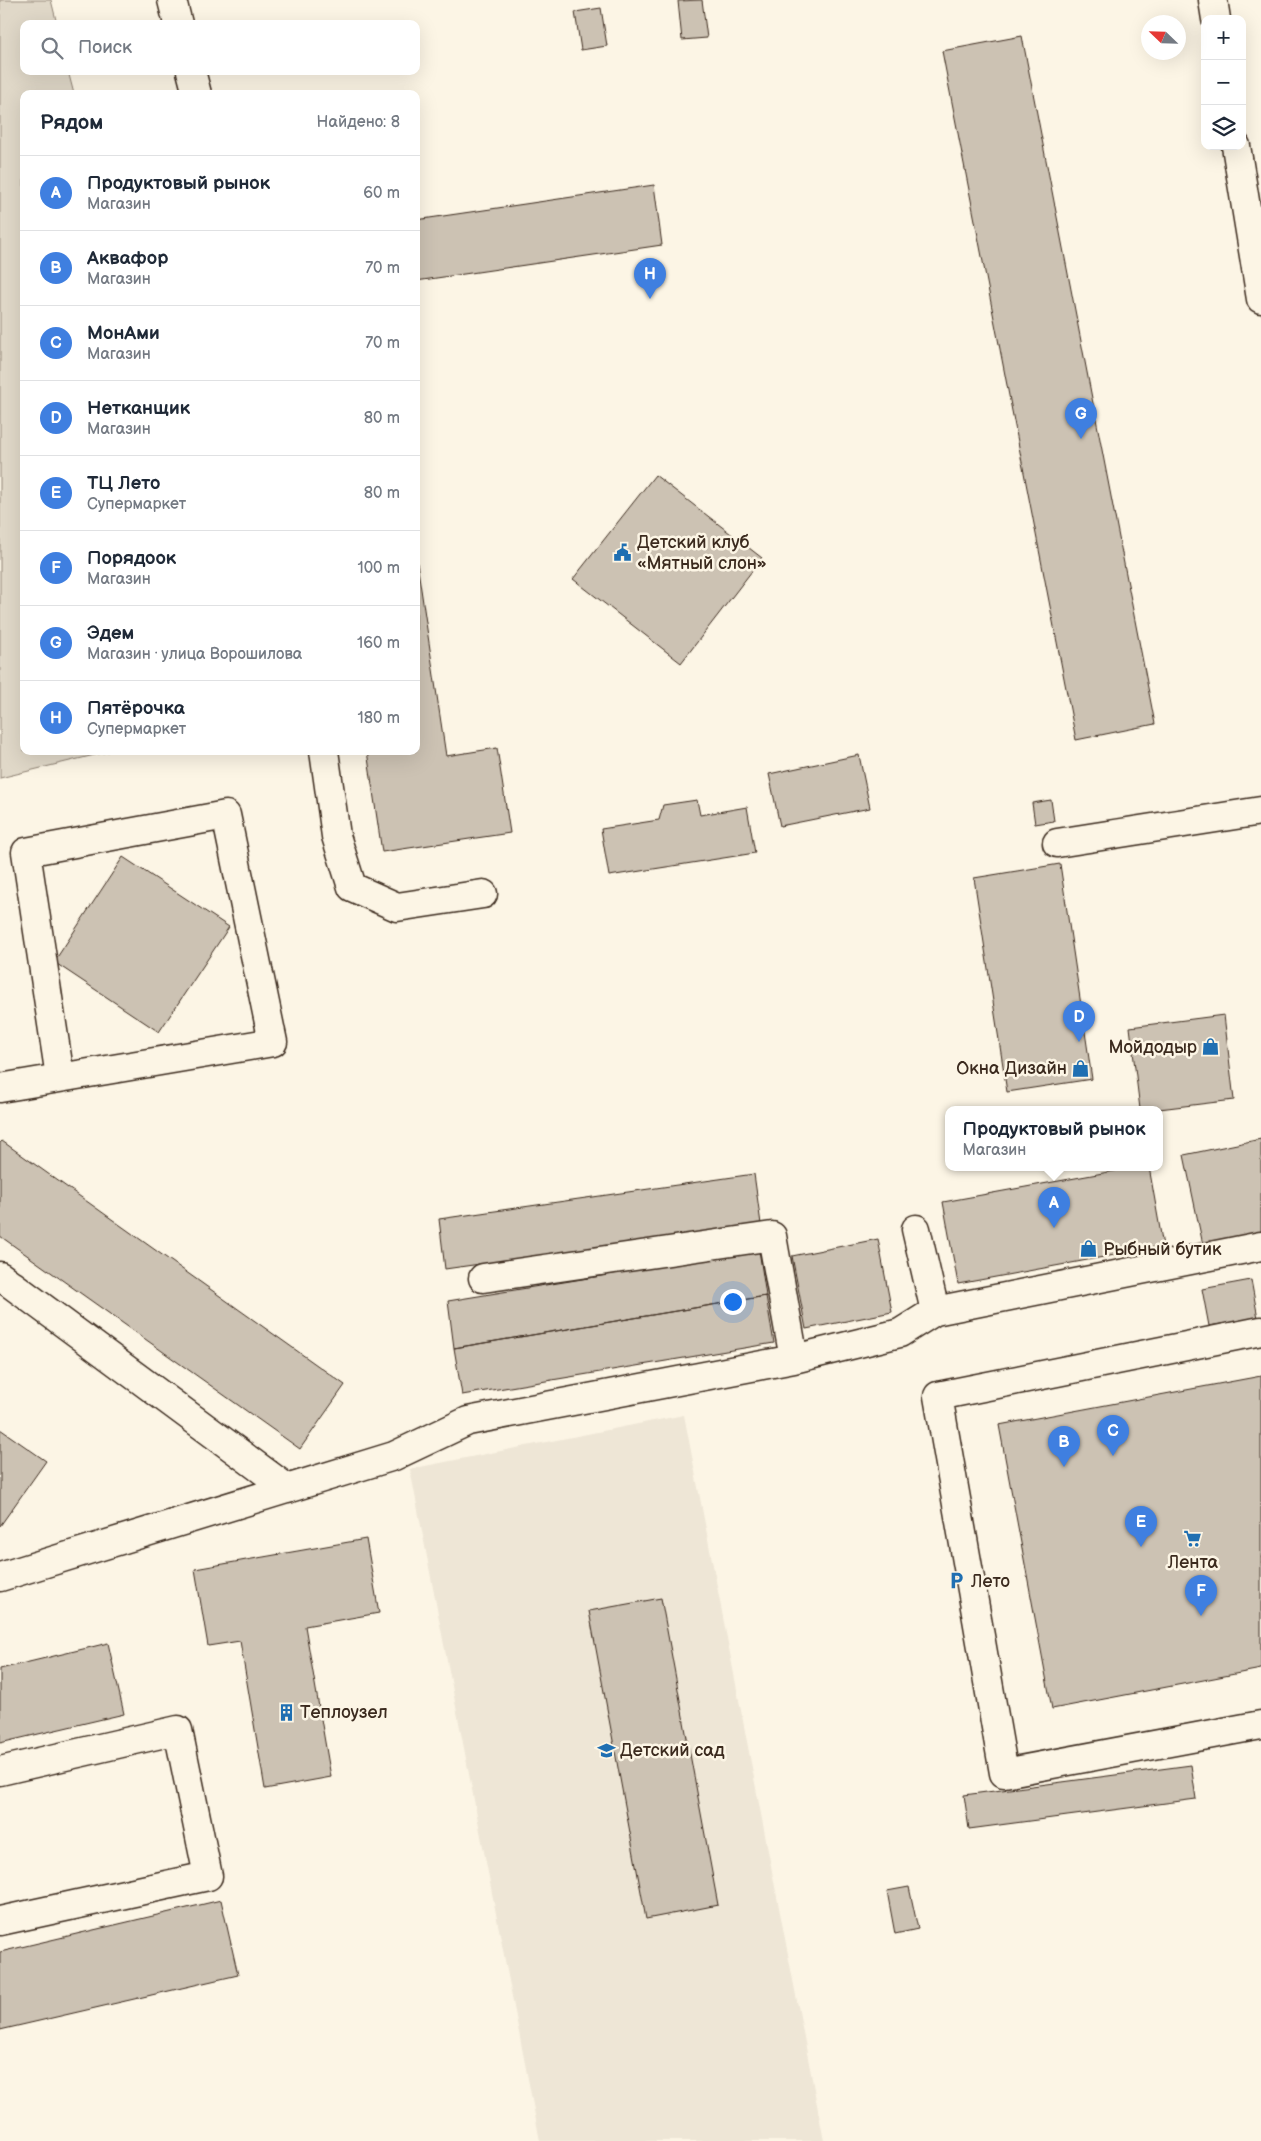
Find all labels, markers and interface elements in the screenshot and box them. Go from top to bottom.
north arrow [1141,15,1186,60]
map controls [1201,15,1246,150]
button: + [1201,15,1246,60]
search box [20,20,420,75]
icon: search [38,34,66,62]
text: Поиск [78,36,132,59]
button: − [1201,60,1246,105]
button: layers [1201,105,1246,150]
text: Рядом [40,110,103,135]
text: Найдено: 8 [317,113,400,132]
text: Продуктовый рынок [87,172,270,195]
text: A [51,184,61,203]
text: 60 m [363,184,400,203]
text: Магазин [87,195,151,214]
text: Аквафор [87,247,168,270]
pin: H [634,258,666,299]
text: B [50,259,62,278]
text: 70 m [365,259,400,278]
text: Магазин [87,270,151,289]
text: МонАми [87,322,160,345]
text: C [50,334,62,353]
text: 70 m [365,334,400,353]
text: Магазин [87,345,151,364]
text: Нетканщик [87,397,190,420]
pin: G [1065,398,1097,439]
text: D [50,409,62,428]
text: 80 m [364,409,400,428]
text: Магазин [87,420,151,439]
text: ТЦ Лето [87,472,160,495]
text: E [51,484,61,503]
text: 80 m [364,484,400,503]
text: Супермаркет [87,495,186,514]
place label: Детский клуб «Мятный слон» [637,532,767,574]
public building icon: Детский клуб «Мятный слон» [613,542,633,562]
text: Порядоок [87,547,176,570]
text: F [51,559,61,578]
text: 100 m [357,559,400,578]
text: Магазин [87,570,151,589]
text: Эдем [87,622,134,645]
text: G [50,634,62,653]
text: 160 m [357,634,400,653]
text: Магазин · улица Ворошилова [87,645,302,664]
text: Пятёрочка [87,697,185,720]
text: H [50,709,62,728]
text: 180 m [358,709,400,728]
text: Супермаркет [87,720,186,739]
pin: D [1063,1001,1095,1042]
place label: Мойдодыр [1108,1037,1197,1058]
shop icon: Мойдодыр [1201,1037,1221,1057]
place label: Окна Дизайн [956,1058,1067,1079]
shop icon: Окна Дизайн [1071,1058,1091,1078]
popup [945,1106,1163,1171]
text: Продуктовый рынок [963,1118,1146,1141]
text: Магазин [963,1141,1026,1160]
pin: A [1038,1187,1070,1228]
shop icon: Рыбный бутик [1079,1239,1099,1259]
place label: Рыбный бутик [1103,1239,1222,1260]
your location [720,1289,746,1315]
pin: C [1097,1415,1129,1456]
pin: B [1048,1426,1080,1467]
pin: E [1125,1506,1157,1547]
supermarket icon: Лента [1183,1529,1203,1549]
place label: Лента [1167,1552,1219,1573]
parking icon: Лето [947,1571,967,1591]
place label: Лето [970,1571,1010,1592]
pin: F [1185,1575,1217,1616]
building icon: Теплоузел [276,1702,296,1722]
place label: Теплоузел [300,1702,388,1723]
school or university icon: Детский сад [596,1740,616,1760]
place label: Детский сад [620,1740,725,1761]

